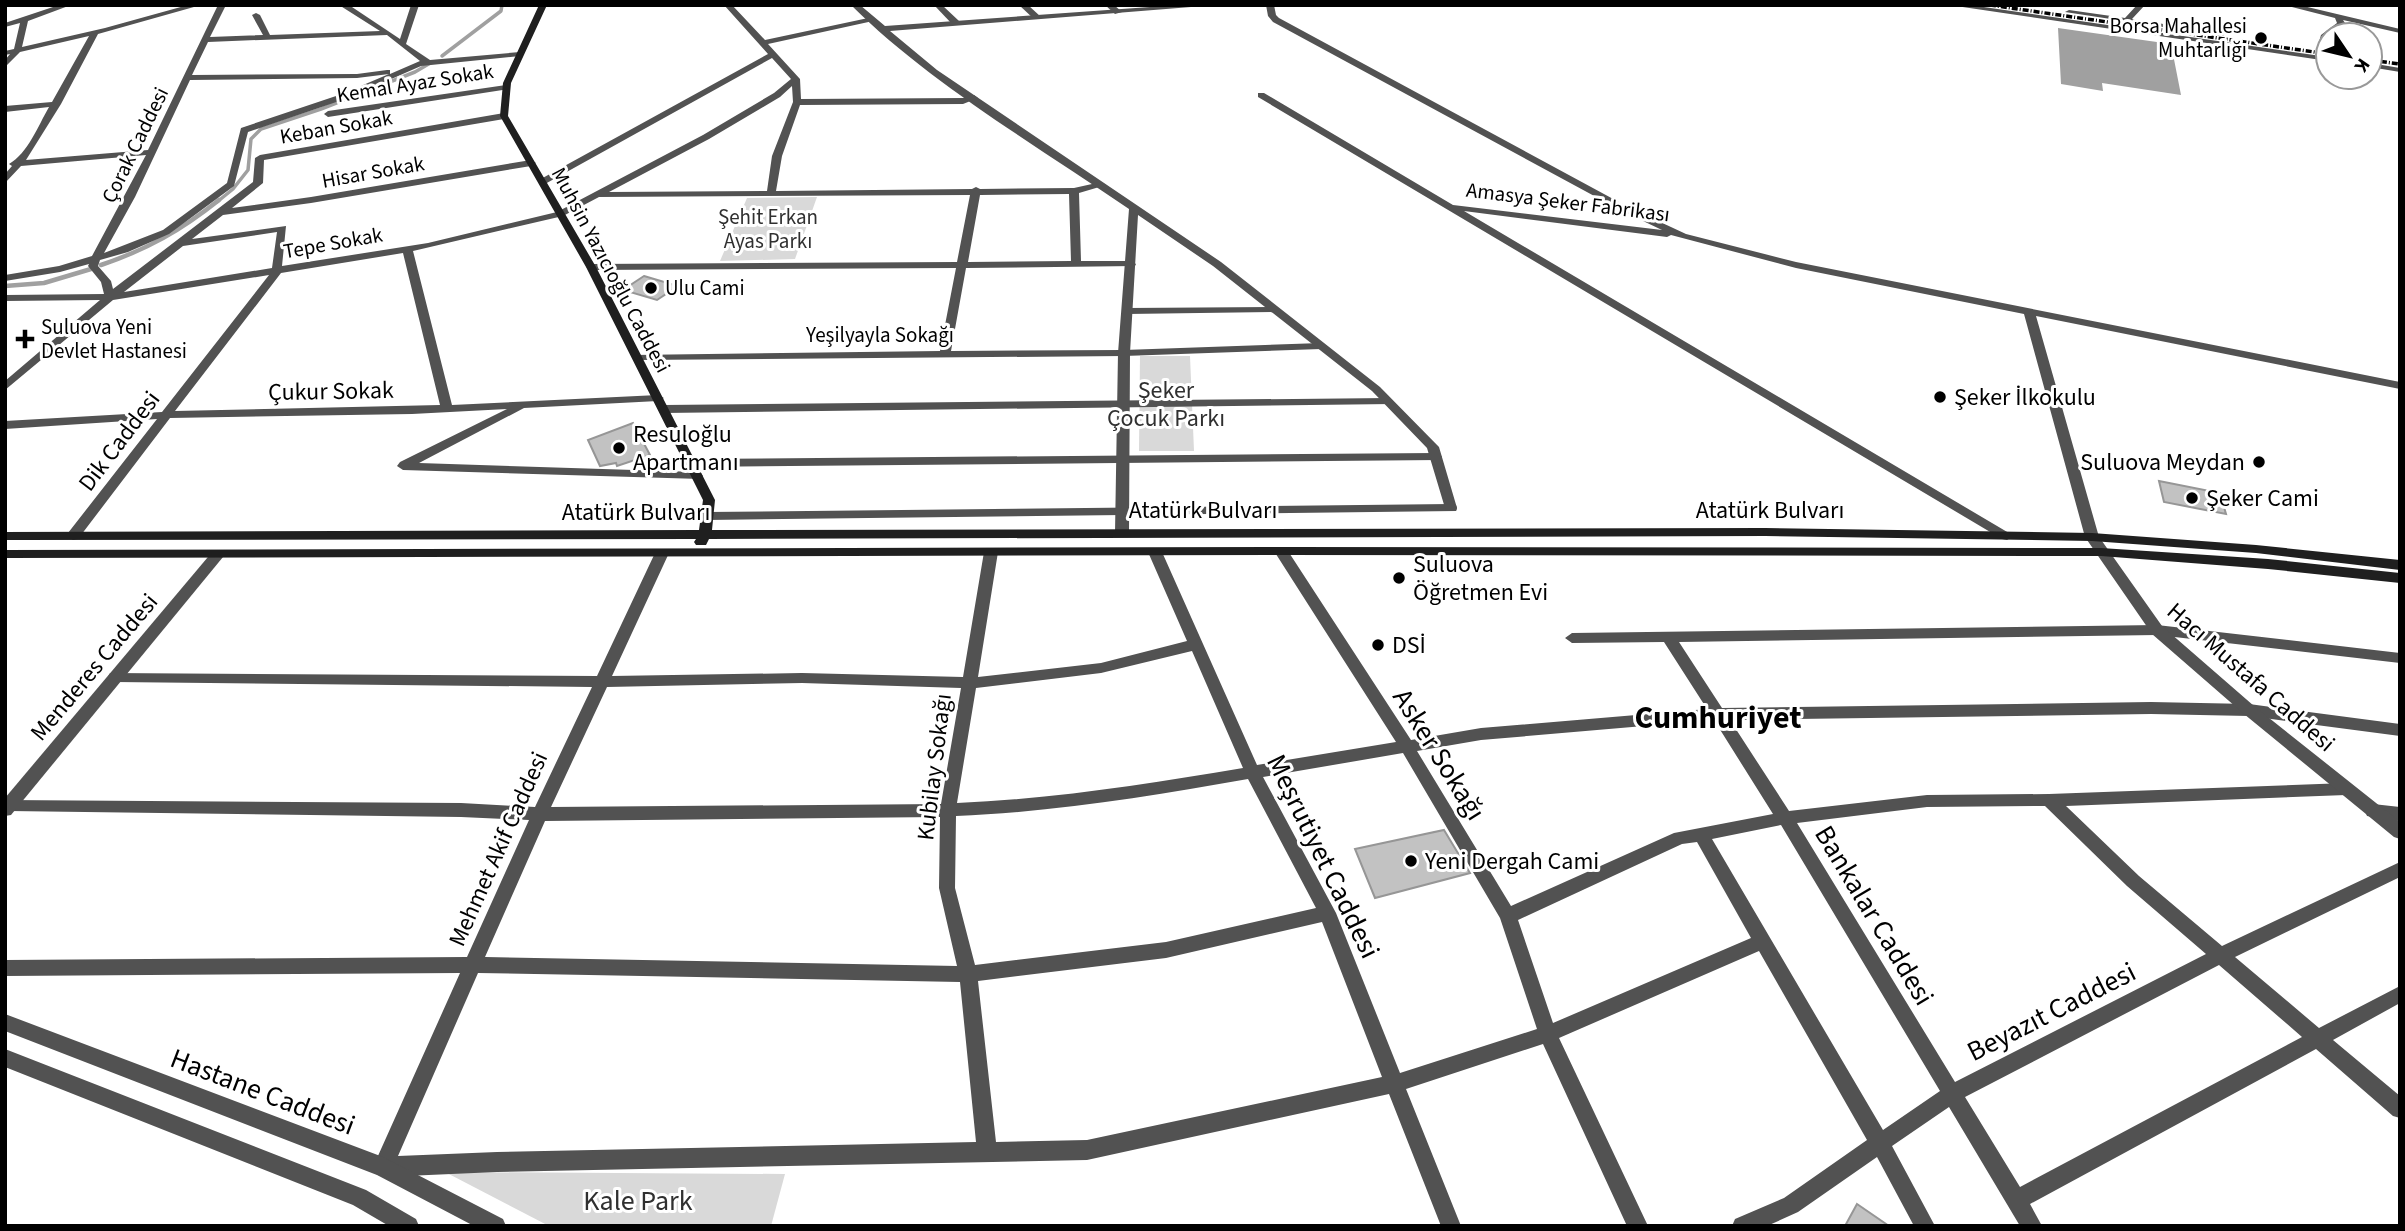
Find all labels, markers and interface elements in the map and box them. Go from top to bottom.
place label: Borsa Mahallesi Muhtarlığı [2110,11,2247,65]
north arrow [2314,21,2384,91]
marker: Borsa Mahallesi Muhtarlığı [2253,30,2269,46]
text: K [2347,52,2376,78]
street label: Kemal Ayaz Sokak [335,56,496,110]
street label: Çorak Caddesi [94,82,176,208]
street label: Keban Sokak [277,102,395,152]
street label: Hisar Sokak [319,148,427,196]
street label: Muhsin Yazıcıoğlu Caddesi [544,162,678,378]
street label: Amasya Şeker Fabrikası [1464,175,1672,229]
park label: Şehit Erkan Ayas Parkı [718,202,818,256]
street label: Tepe Sokak [281,219,386,266]
place label: Ulu Cami [665,273,745,303]
marker: Ulu Cami [643,280,659,296]
place label: Suluova Yeni Devlet Hastanesi [41,312,187,366]
street label: Yeşilyayla Sokağı [805,320,954,350]
marker: Suluova Yeni Devlet Hastanesi [15,329,35,349]
street label: Çukur Sokak [268,373,394,410]
park label: Şeker Çocuk Parkı [1107,373,1225,436]
place label: Şeker İlkokulu [1954,380,2096,415]
street label: Dik Caddesi [70,384,169,499]
marker: Şeker İlkokulu [1932,389,1948,405]
place label: Resuloğlu Apartmanı [633,417,739,480]
marker: Resuloğlu Apartmanı [611,440,627,456]
place label: Suluova Meydan [2080,445,2245,480]
marker: Suluova Meydan [2251,454,2267,470]
place label: Şeker Cami [2206,481,2319,516]
marker: Şeker Cami [2184,490,2200,506]
street label: Atatürk Bulvarı [1129,493,1277,528]
street label: Atatürk Bulvarı [1696,493,1844,528]
street label: Atatürk Bulvarı [562,495,710,530]
place label: Suluova Öğretmen Evi [1413,547,1548,610]
marker: Suluova Öğretmen Evi [1391,570,1407,586]
street label: Menderes Caddesi [22,586,167,749]
street label: Hacı Mustafa Caddesi [2159,594,2343,760]
place label: DSİ [1392,628,1426,663]
marker: DSİ [1370,637,1386,653]
street label: Asker Sokağı [1383,681,1496,828]
street label: Kubilay Sokağı [908,692,961,842]
district label: Cumhuriyet [1635,695,1801,741]
street label: Mehmet Akif Caddesi [440,746,557,952]
street label: Meşrutiyet Caddesi [1256,748,1390,965]
street label: Bankalar Caddesi [1805,818,1944,1013]
place label: Yeni Dergah Cami [1424,844,1599,879]
marker: Yeni Dergah Cami [1403,853,1419,869]
street label: Beyazıt Caddesi [1960,952,2143,1072]
street label: Hastane Caddesi [164,1038,361,1146]
park label: Kale Park [583,1181,693,1221]

